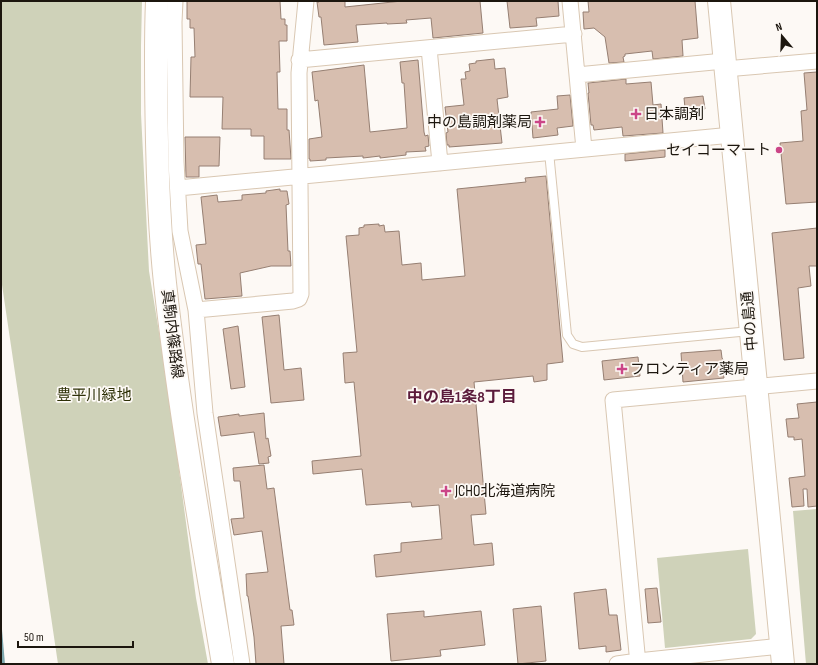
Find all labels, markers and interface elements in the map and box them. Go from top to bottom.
north arrow [762,16,802,56]
text: N [774,20,784,34]
place label: 日本調剤 [644,105,704,124]
marker: 日本調剤 [631,109,641,119]
place label: 中の島調剤薬局 [427,113,532,132]
marker: 中の島調剤薬局 [535,117,545,127]
place label: セイコーマート [666,141,771,160]
marker: セイコーマート [774,145,784,155]
street label: 真駒内篠路線 [157,288,187,380]
street label: 中の島通 [738,290,762,352]
place label: フロンティア薬局 [630,360,749,379]
marker: フロンティア薬局 [617,364,627,374]
park label: 豊平川緑地 [56,386,132,405]
district label: 中の島1条8丁目 [407,388,517,407]
place label: JCHO北海道病院 [454,482,555,501]
marker: JCHO北海道病院 [440,485,452,497]
scale bar [18,623,133,649]
text: 50 m [24,630,44,645]

